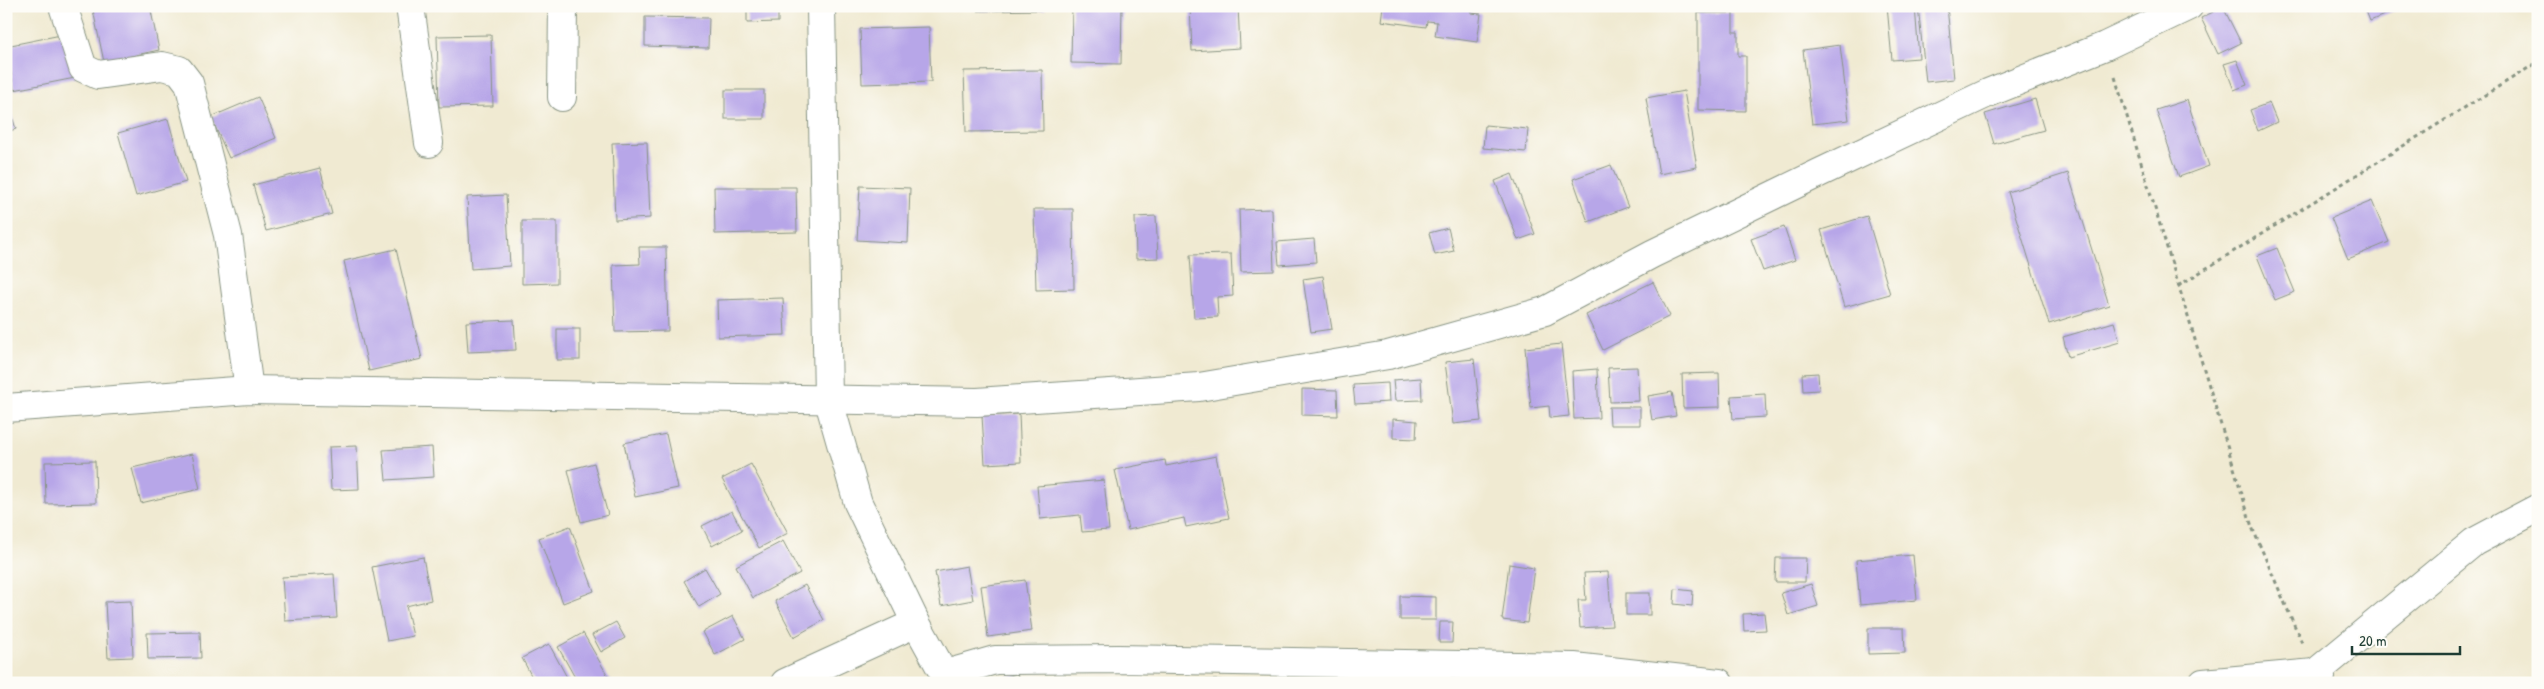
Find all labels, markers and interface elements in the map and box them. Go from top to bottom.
scale bar [2352,624,2459,656]
text: 20 m [2359,630,2386,651]

